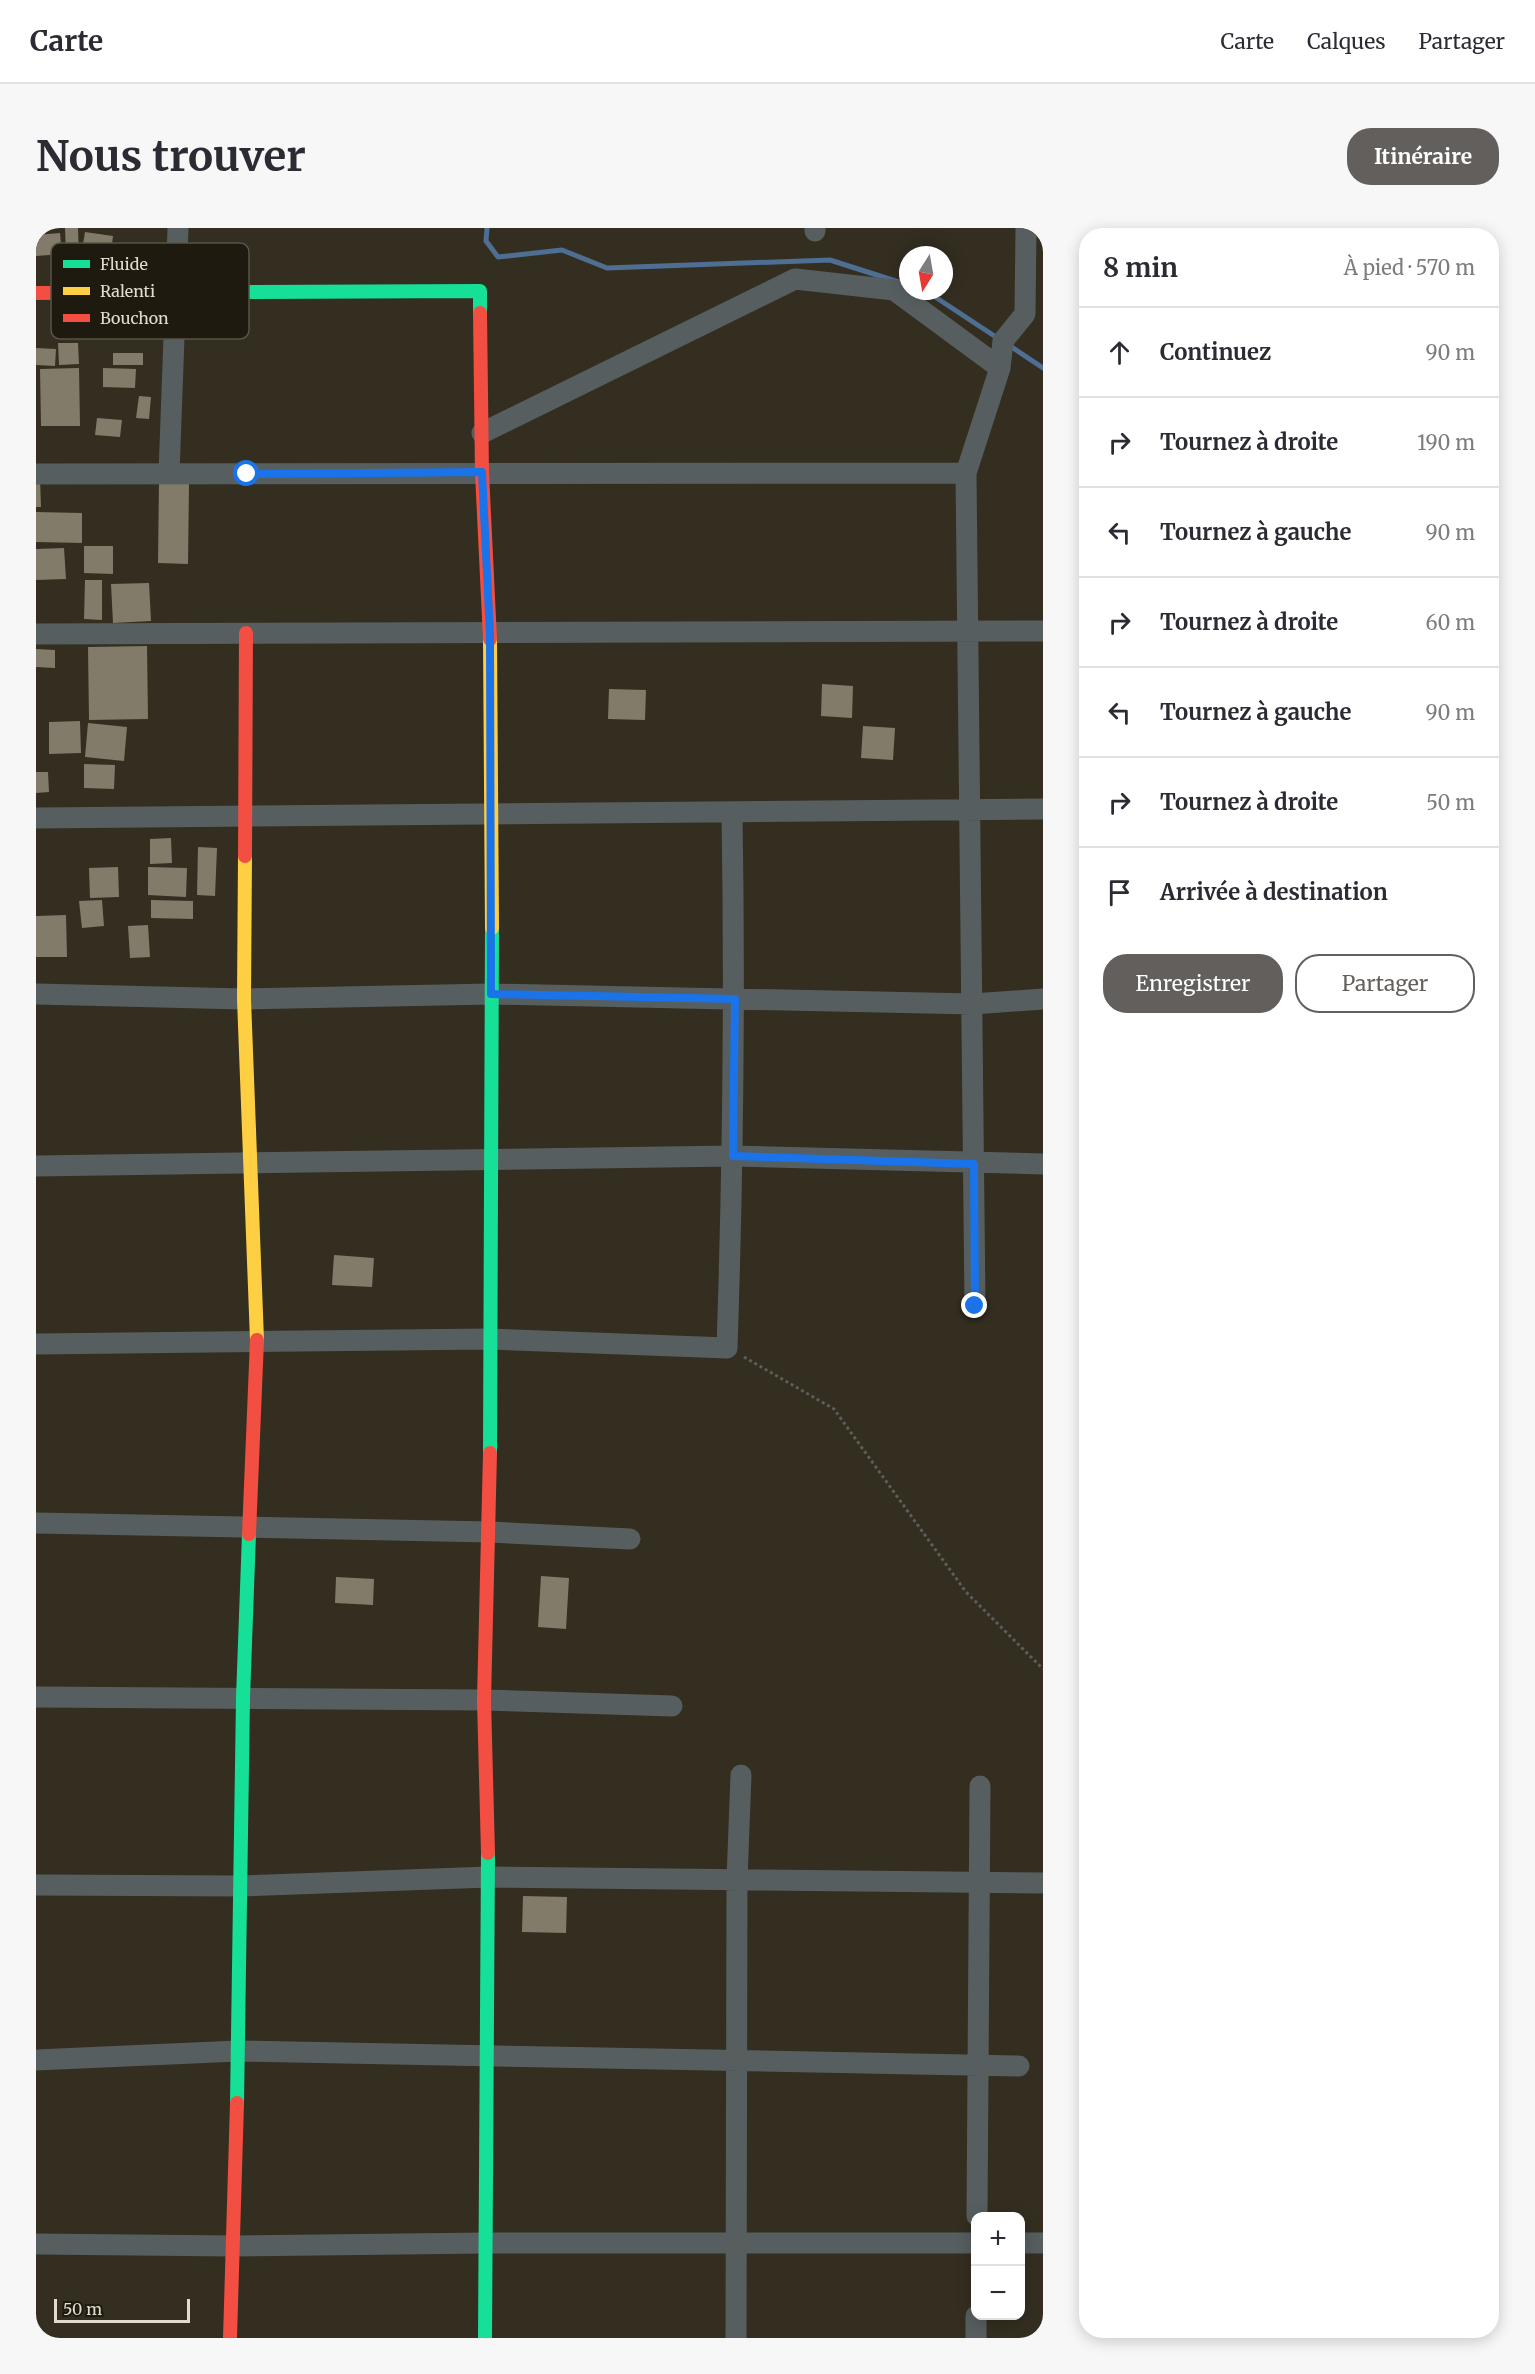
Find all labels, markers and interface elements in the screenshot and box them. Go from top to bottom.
text: Carte [30,23,103,59]
text: Carte [1221,28,1274,55]
text: Calques [1307,28,1386,55]
text: Partager [1419,28,1505,55]
button: Itinéraire [1347,128,1499,185]
text: Nous trouver [36,130,306,182]
legend [51,243,249,339]
north arrow [899,246,953,300]
text: 8 min [1103,251,1178,284]
text: Fluide [100,254,148,274]
text: À pied · 570 m [1344,255,1475,280]
text: Ralenti [100,281,155,301]
text: Bouchon [100,308,169,328]
icon: ahead [1103,336,1136,369]
text: Continuez [1160,338,1271,366]
text: 90 m [1425,340,1475,365]
icon: right [1103,426,1136,459]
text: Tournez à droite [1160,428,1338,456]
text: 190 m [1417,430,1475,455]
route start [233,460,259,486]
icon: left [1103,516,1136,549]
text: Tournez à gauche [1160,518,1351,546]
text: 90 m [1425,520,1475,545]
icon: right [1103,606,1136,639]
text: Tournez à droite [1160,608,1338,636]
text: 60 m [1425,610,1475,635]
icon: left [1103,696,1136,729]
text: Tournez à gauche [1160,698,1351,726]
text: 90 m [1425,700,1475,725]
icon: right [1103,786,1136,819]
text: Tournez à droite [1160,788,1338,816]
text: 50 m [1426,790,1475,815]
icon: arrive [1103,876,1136,909]
text: Arrivée à destination [1160,878,1388,906]
button: Enregistrer [1103,954,1283,1013]
button: Partager [1295,954,1475,1013]
route end [961,1292,987,1318]
map controls [971,2212,1025,2320]
button: + [971,2212,1025,2266]
button: − [971,2266,1025,2320]
scale bar [54,2296,190,2324]
text: 50 m [63,2299,102,2319]

